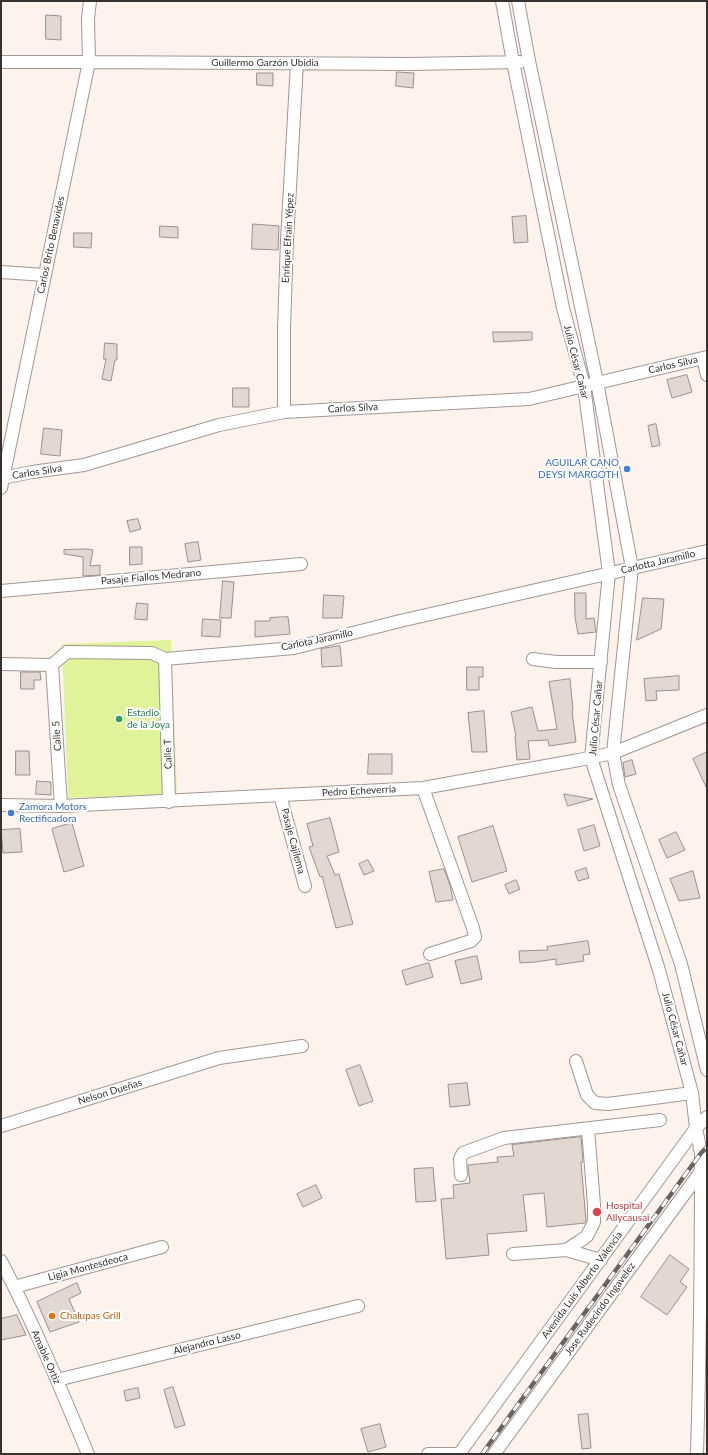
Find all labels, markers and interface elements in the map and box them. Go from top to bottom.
street label: Guillermo Garzón Ubidia [211,57,319,69]
street label: Enrique Efraín Yépez [280,193,296,283]
street label: Carlos Brito Benavides [35,195,67,295]
street label: Julio César Cañar [561,324,591,400]
street label: Carlos Silva [647,353,699,377]
street label: Carlos Silva [328,401,378,415]
place label: AGUILAR CANO DEYSI MARGOTH [538,457,619,480]
street label: Carlos Silva [11,462,63,482]
marker: AGUILAR CANO DEYSI MARGOTH [622,464,632,474]
street label: Carlotta Jaramillo [620,548,696,576]
street label: Pasaje Fiallos Medrano [100,567,202,587]
street label: Carlota Jaramillo [280,627,354,653]
street label: Julio César Cañar [587,680,605,756]
place label: Estadio de la Joya [127,707,170,730]
marker: Estadio de la Joya [114,714,124,724]
street label: Calle 5 [50,721,64,751]
street label: Calle T [161,739,175,769]
street label: Pedro Echeverría [322,783,396,799]
place label: Zamora Motors Rectificadora [19,801,87,824]
street label: Pasaje Cajilema [278,807,308,875]
marker: Zamora Motors Rectificadora [6,808,16,818]
street label: Julio César Cañar [659,991,691,1067]
street label: Nelson Dueñas [76,1077,144,1107]
place label: Hospital Allycausai [606,1200,650,1224]
marker: Hospital Allycausai [591,1206,603,1218]
street label: Avenida Luis Alberto Valencia [539,1229,625,1341]
street label: Ligia Montesdeoca [47,1251,129,1283]
street label: Jose Rudecindo Ingavelez [562,1260,638,1358]
place label: Chalupas Grill [60,1310,121,1322]
marker: Chalupas Grill [47,1311,57,1321]
street label: Amable Ortiz [29,1328,63,1386]
street label: Alejandro Lasso [172,1329,242,1357]

